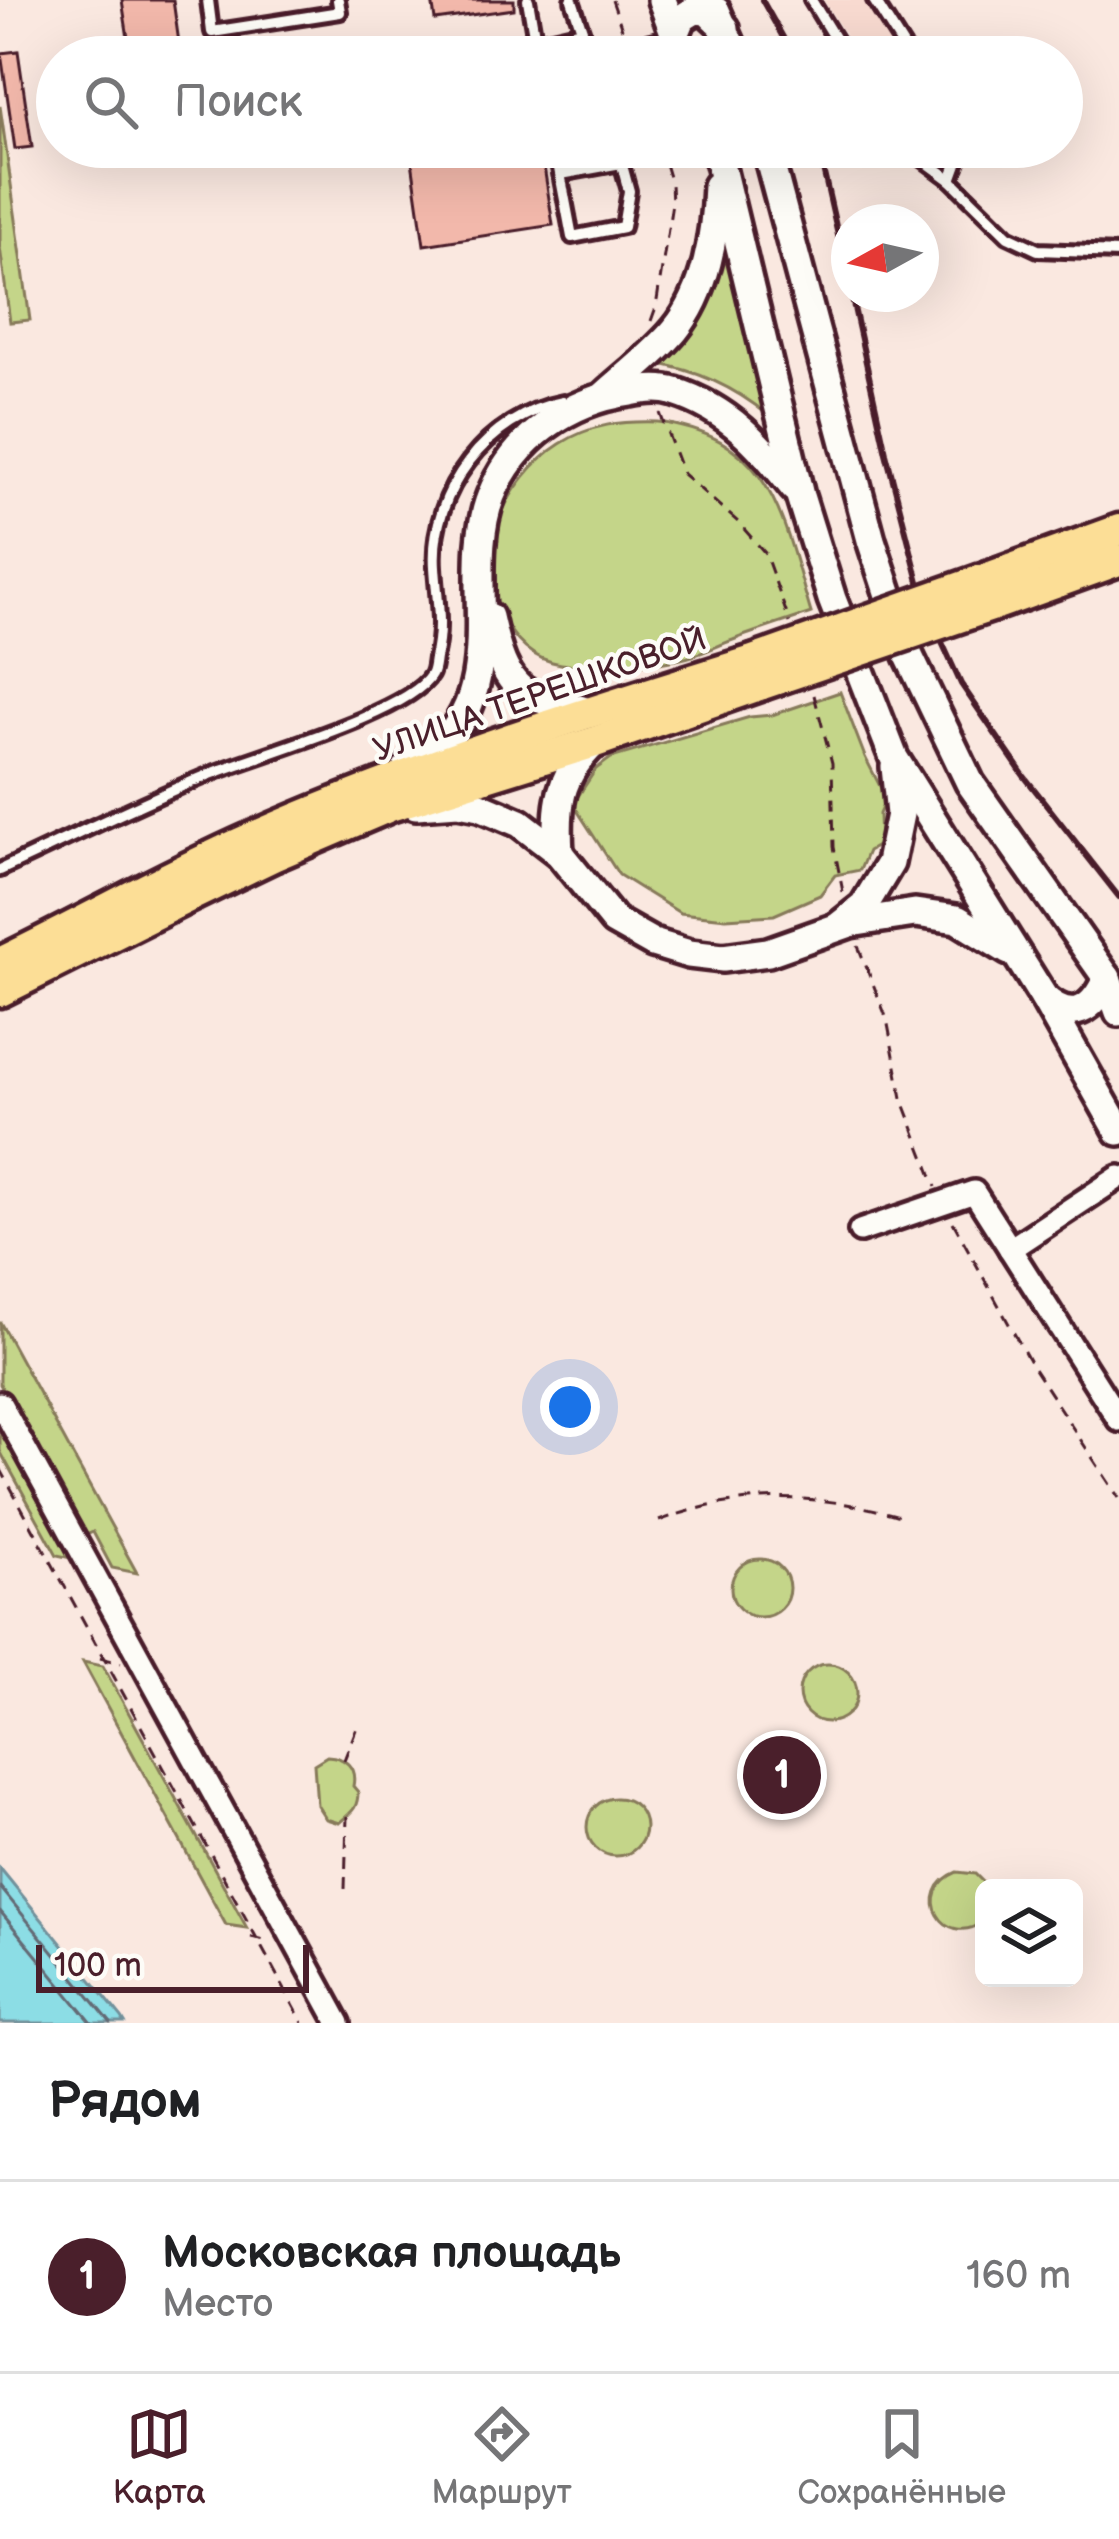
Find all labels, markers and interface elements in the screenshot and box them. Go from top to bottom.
search box [36,36,1083,168]
icon: search [78,69,144,135]
text: Поиск [174,75,302,130]
north arrow [831,204,939,312]
street label: УЛИЦА ТЕРЕШКОВОЙ [368,619,712,771]
your location [540,1377,600,1437]
pin: 1 [743,1730,821,1820]
map controls [975,1879,1083,1987]
button: layers [975,1879,1083,1987]
scale bar [36,1939,309,1992]
text: 100 m [54,1946,142,1986]
text: Рядом [48,2071,202,2132]
text: Московская площадь [162,2226,621,2281]
text: 1 [79,2253,95,2300]
text: 160 m [966,2253,1071,2300]
text: Место [162,2281,273,2328]
tab: Карта [113,2401,206,2513]
tab: Маршрут [432,2401,572,2513]
tab: Сохранённые [798,2401,1006,2513]

